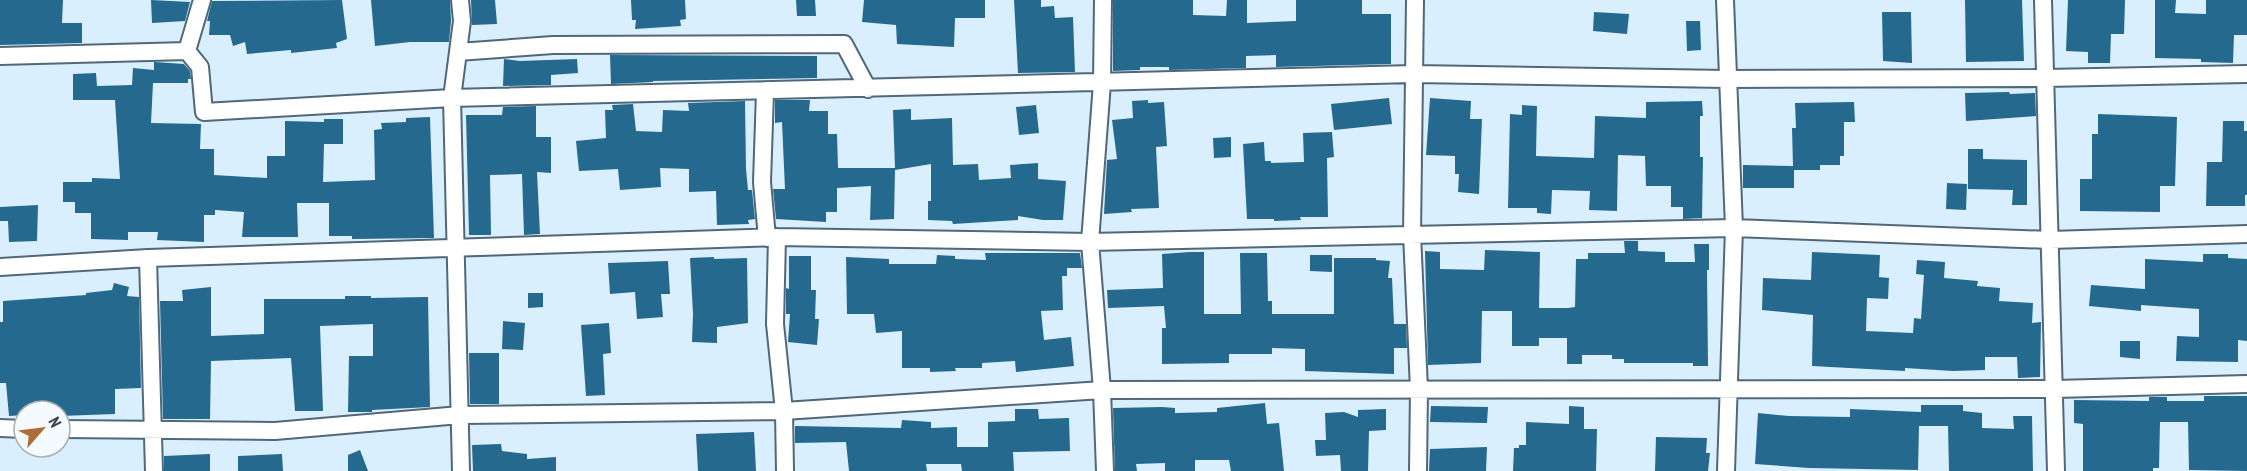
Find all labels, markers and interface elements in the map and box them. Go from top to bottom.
north arrow [12,399,72,459]
text: N [44,413,66,430]

